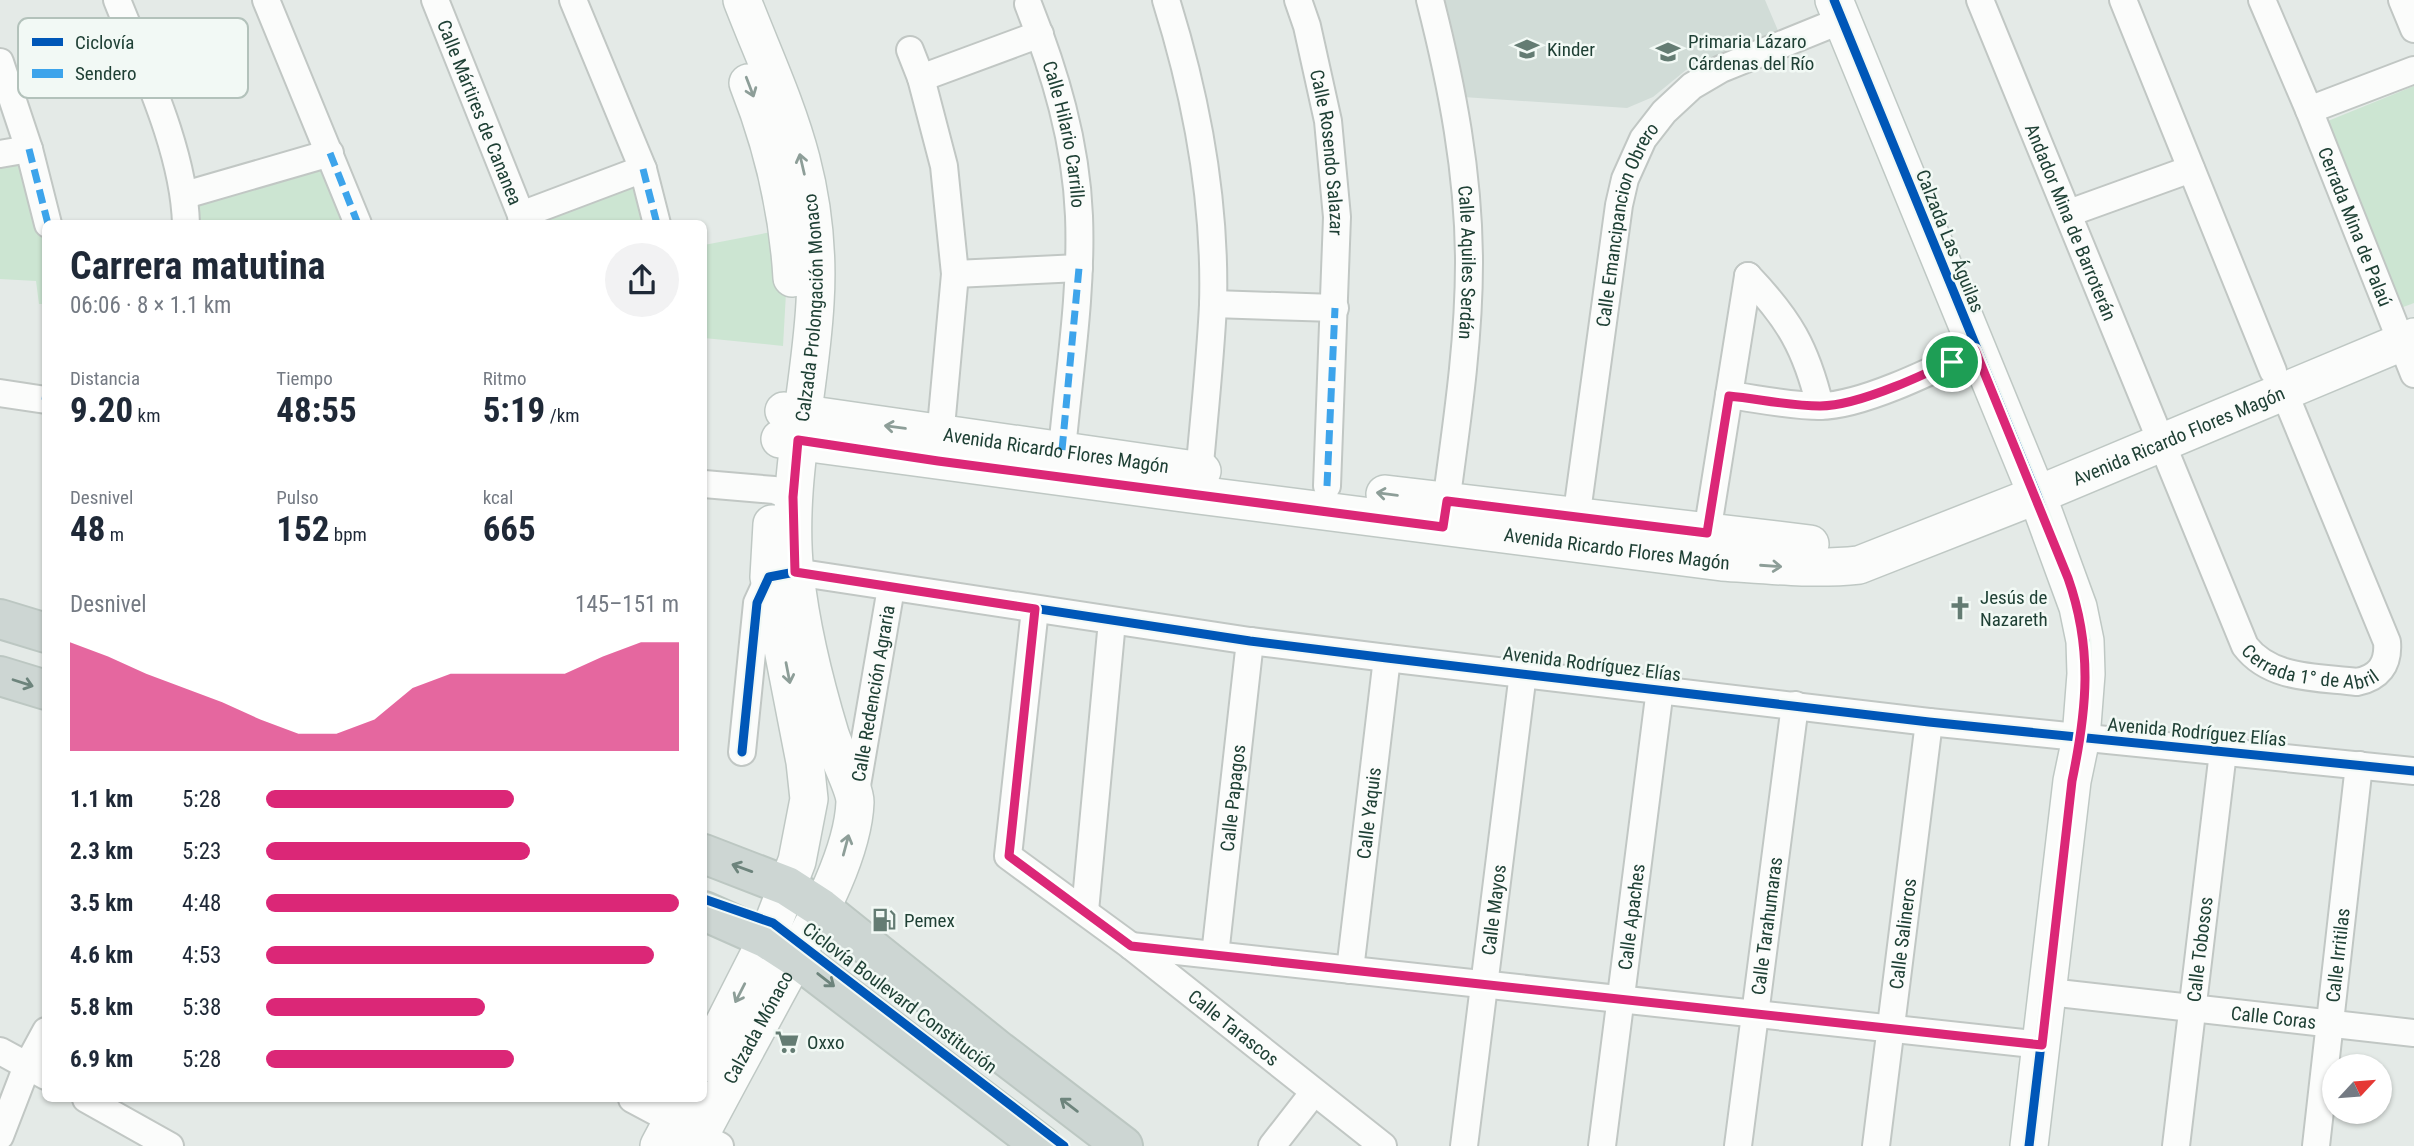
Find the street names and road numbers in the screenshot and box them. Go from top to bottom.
street label: Calle Mártires de Cananea [433,16,527,208]
street label: Calle Hilario Carrillo [1038,58,1090,209]
street label: Calle Rosendo Salazar [1305,67,1349,236]
street label: Calle Emancipancion Obrero [1591,118,1663,328]
street label: Andador Mina de Barroterán [2020,120,2122,324]
street label: Cerrada Mina de Palaú [2313,144,2397,309]
street label: Calzada Las Águilas [1911,166,1989,316]
street label: Calle Aquiles Serdán [1454,184,1481,340]
street label: Calzada Prolongación Monaco [790,192,827,423]
street label: Avenida Ricardo Flores Magón [2069,381,2288,490]
street label: Avenida Ricardo Flores Magón [942,423,1170,478]
street label: Avenida Ricardo Flores Magón [1503,523,1731,574]
street label: Calle Redención Agraria [846,603,899,784]
street label: Cerrada 1° de Abril [2237,639,2383,694]
street label: Avenida Rodríguez Elías [1502,642,1682,686]
street label: Avenida Rodríguez Elías [2107,713,2287,751]
street label: Calle Papagos [1215,743,1250,853]
street label: Calle Yaquis [1352,766,1385,860]
street label: Calle Tarahumaras [1746,855,1787,996]
street label: Calle Apaches [1613,862,1649,971]
street label: Calle Mayos [1476,863,1511,957]
street label: Calle Salineros [1884,877,1921,990]
street label: Calle Tobosos [2182,895,2217,1003]
street label: Calle Irritilas [2321,907,2354,1004]
street label: Ciclovía Boulevard Constitución [798,917,1002,1079]
street label: Calzada Mónaco [718,967,798,1088]
street label: Calle Tarascos [1184,984,1284,1071]
street label: Calle Coras [2230,1001,2317,1033]

